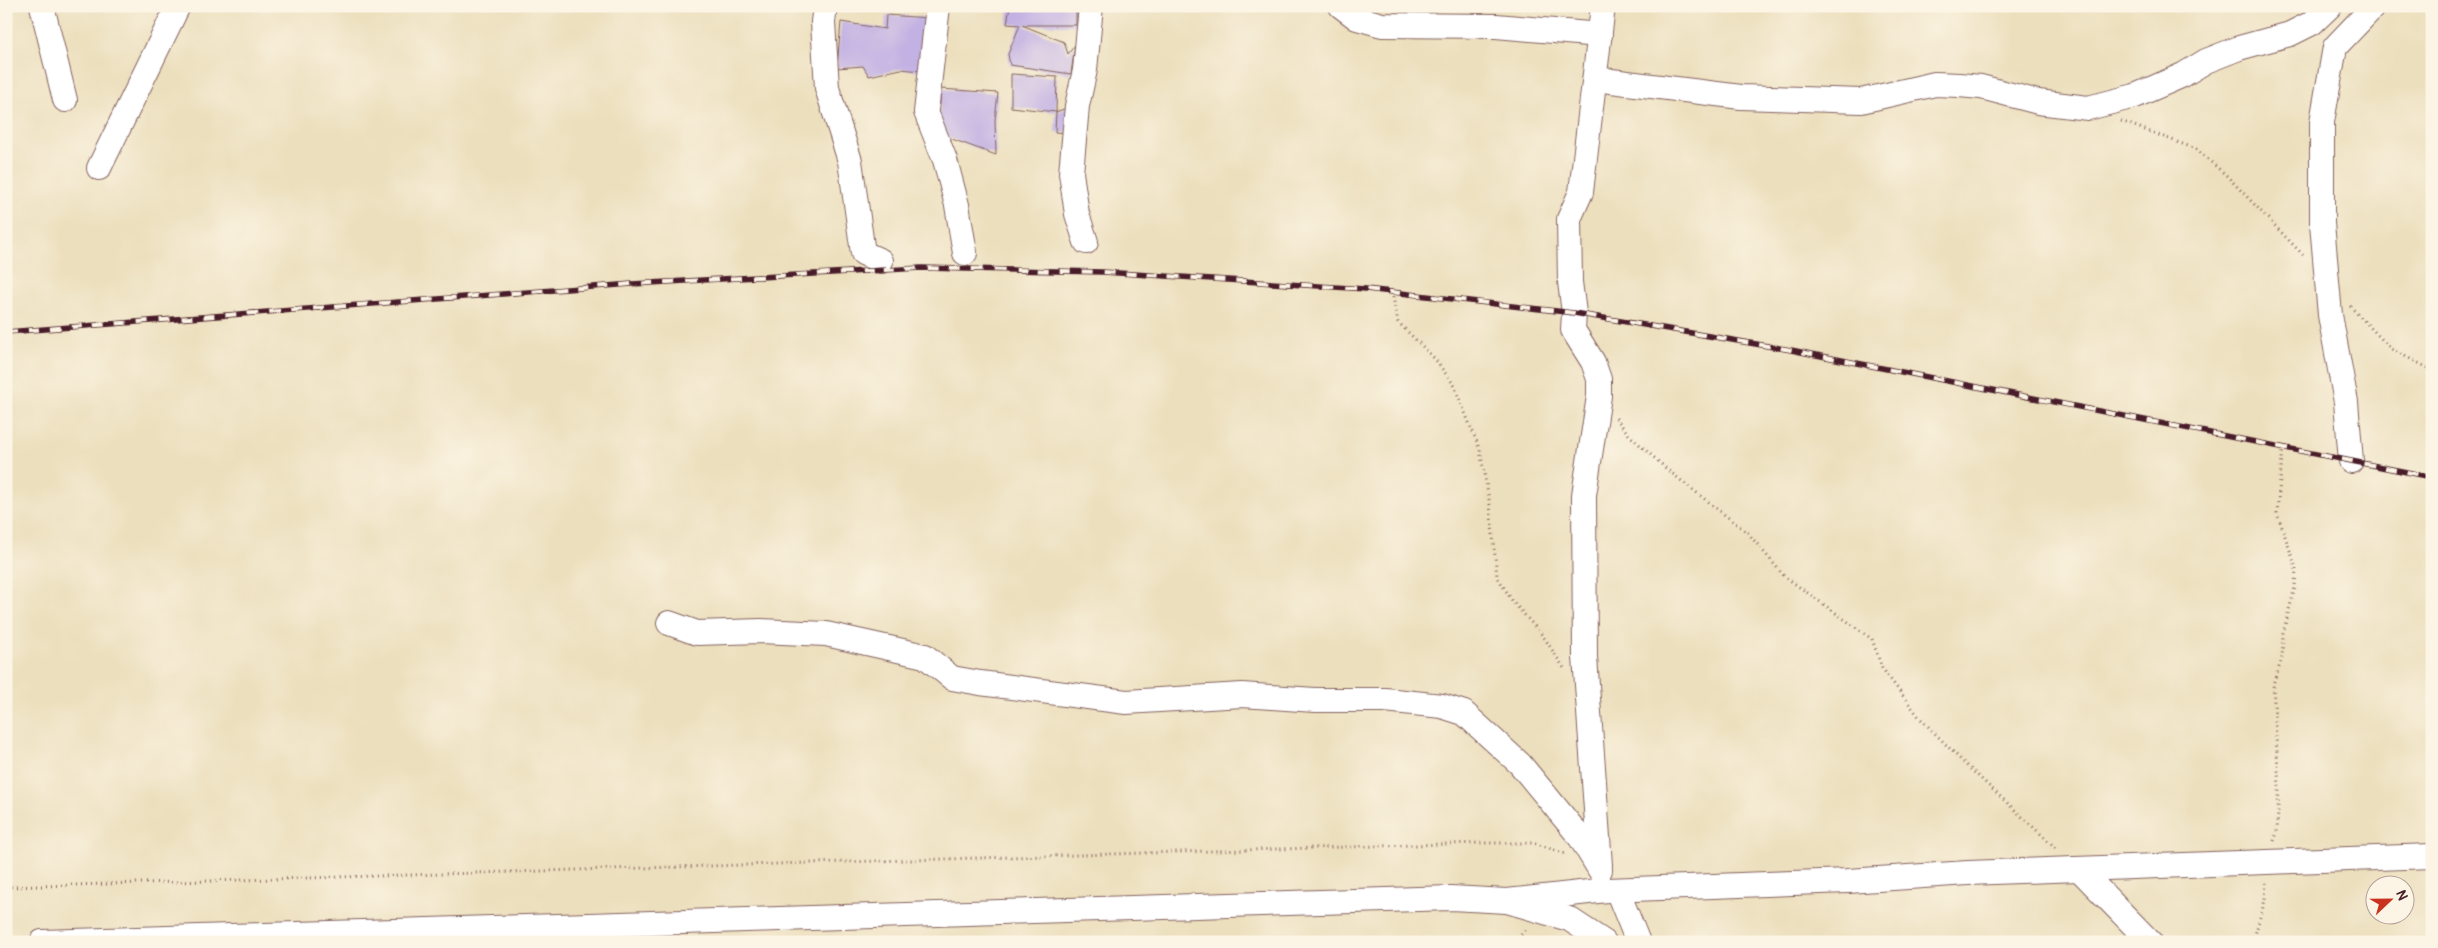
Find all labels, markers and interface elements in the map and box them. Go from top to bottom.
north arrow [2366,876,2416,926]
text: N [2392,888,2411,903]

